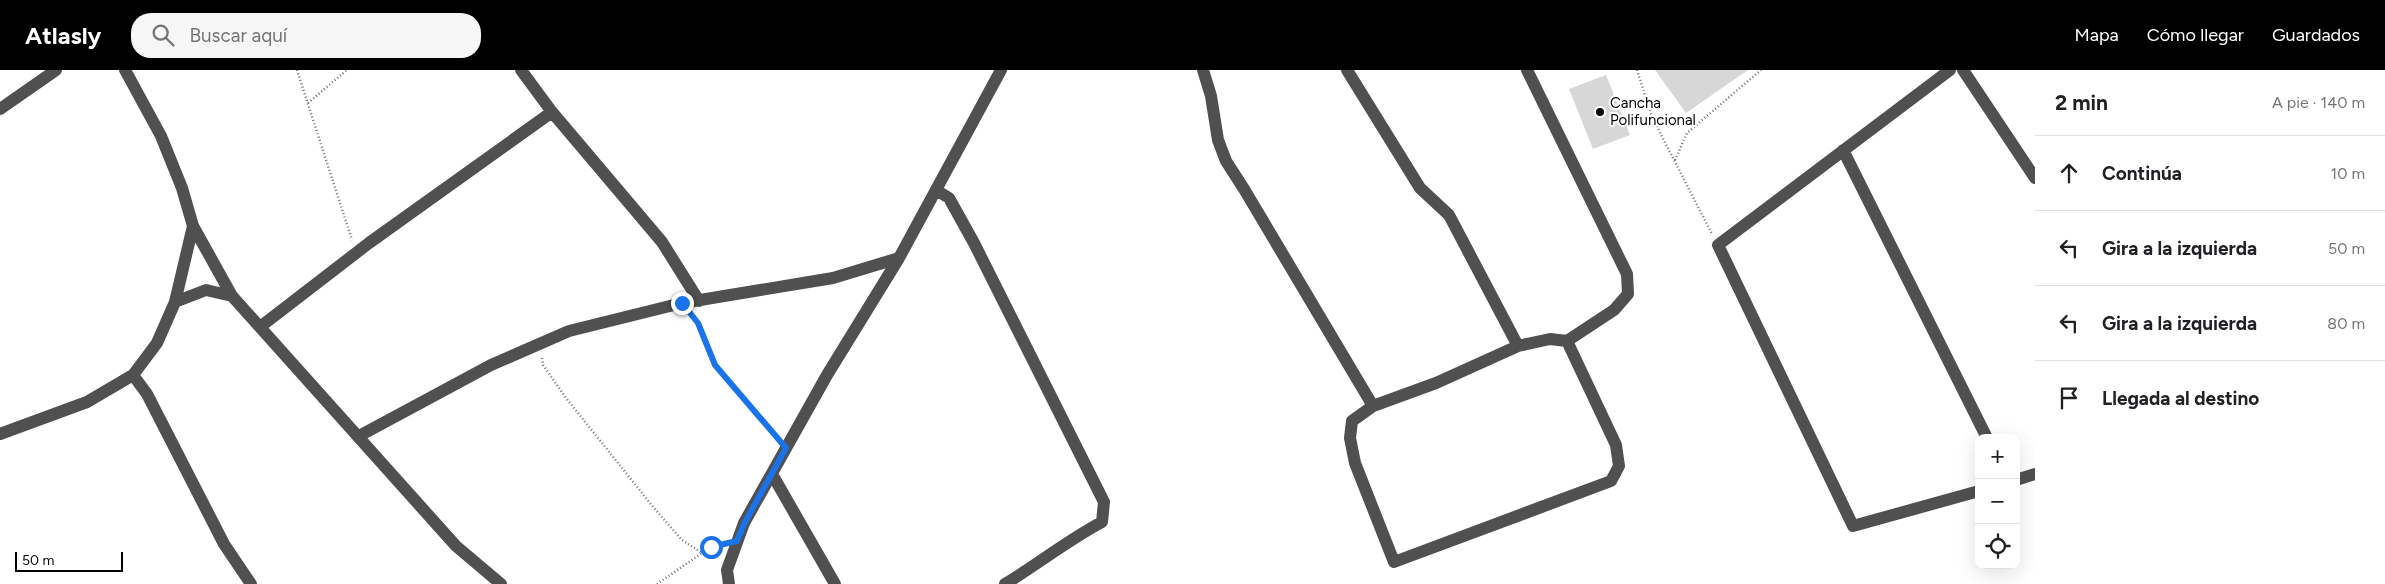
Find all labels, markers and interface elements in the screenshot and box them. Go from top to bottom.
search box [131,13,481,58]
text: Atlasly [25,21,101,50]
icon: search [149,21,177,49]
text: Buscar aquí [189,24,287,47]
text: Mapa [2074,24,2119,46]
text: Cómo llegar [2147,24,2244,46]
text: Guardados [2272,24,2360,46]
text: 2 min [2055,90,2108,115]
text: A pie · 140 m [2272,93,2365,112]
place label: Cancha Polifuncional [1610,94,1696,129]
marker: Cancha Polifuncional [1594,106,1606,118]
icon: ahead [2055,159,2083,187]
text: Continúa [2102,162,2182,185]
text: 10 m [2331,164,2365,183]
icon: left [2055,234,2083,262]
text: Gira a la izquierda [2102,237,2257,260]
text: 50 m [2328,239,2365,258]
route end [671,292,694,315]
icon: left [2055,309,2083,337]
text: Gira a la izquierda [2102,312,2257,335]
text: 80 m [2327,314,2365,333]
icon: arrive [2055,384,2083,412]
text: Llegada al destino [2102,387,2259,410]
map controls [1975,434,2020,569]
button: + [1975,434,2020,479]
button: − [1975,479,2020,524]
button: locate [1975,524,2020,569]
route start [700,536,723,559]
scale bar [15,549,122,572]
text: 50 m [22,552,54,569]

